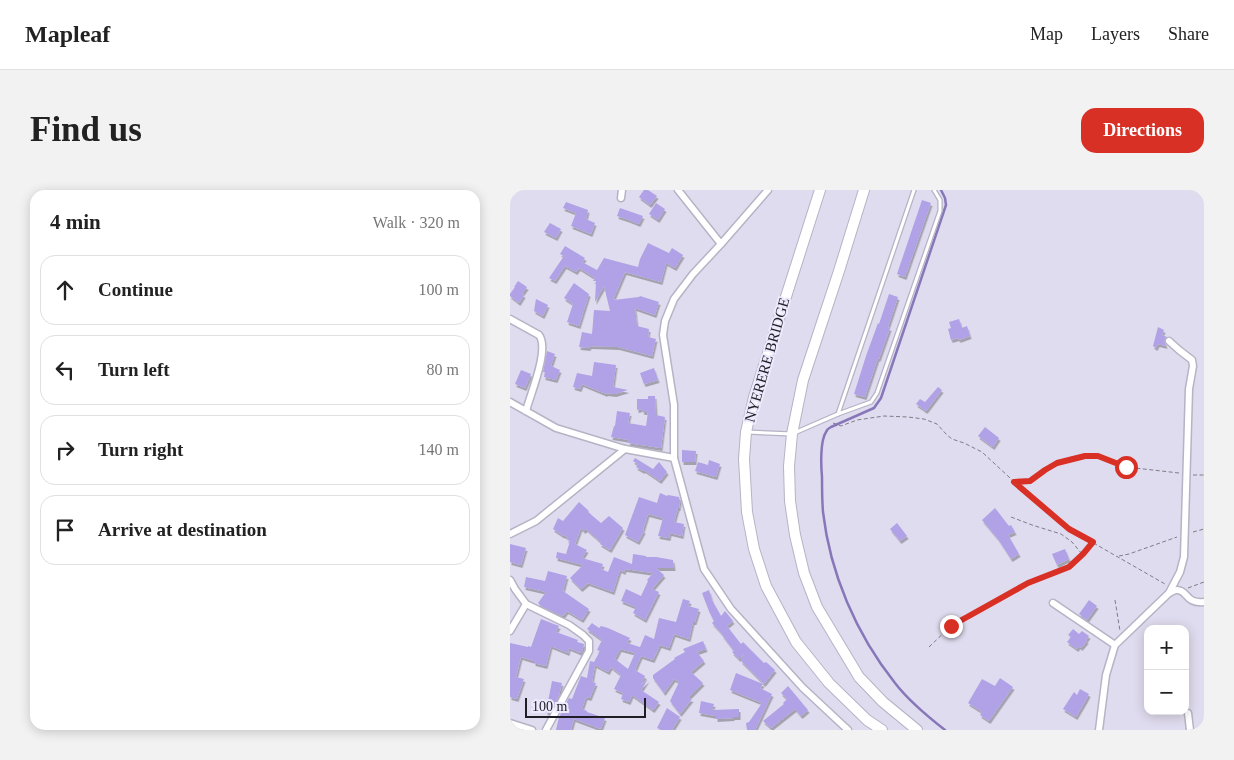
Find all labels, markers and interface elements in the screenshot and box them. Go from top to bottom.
text: Mapleaf [25,21,110,47]
text: Map [1030,24,1063,44]
text: Layers [1091,24,1140,44]
text: Share [1168,24,1209,44]
button: Directions [1081,108,1204,153]
text: Find us [30,110,142,149]
text: 4 min [50,210,101,234]
text: Walk · 320 m [373,214,460,231]
icon: ahead [51,276,79,304]
text: Continue [98,279,173,300]
text: 100 m [419,281,459,298]
street label: NYERERE BRIDGE [742,296,792,424]
icon: left [51,356,79,384]
text: Turn left [98,359,170,380]
text: 80 m [427,361,459,378]
icon: right [51,436,79,464]
text: Turn right [98,439,183,460]
text: 140 m [419,441,459,458]
route start [1115,456,1138,479]
icon: arrive [51,516,79,544]
text: Arrive at destination [98,519,267,540]
route end [940,615,963,638]
map controls [1144,625,1189,715]
button: + [1144,625,1189,670]
button: − [1144,670,1189,715]
scale bar [525,695,646,718]
text: 100 m [532,699,567,714]

